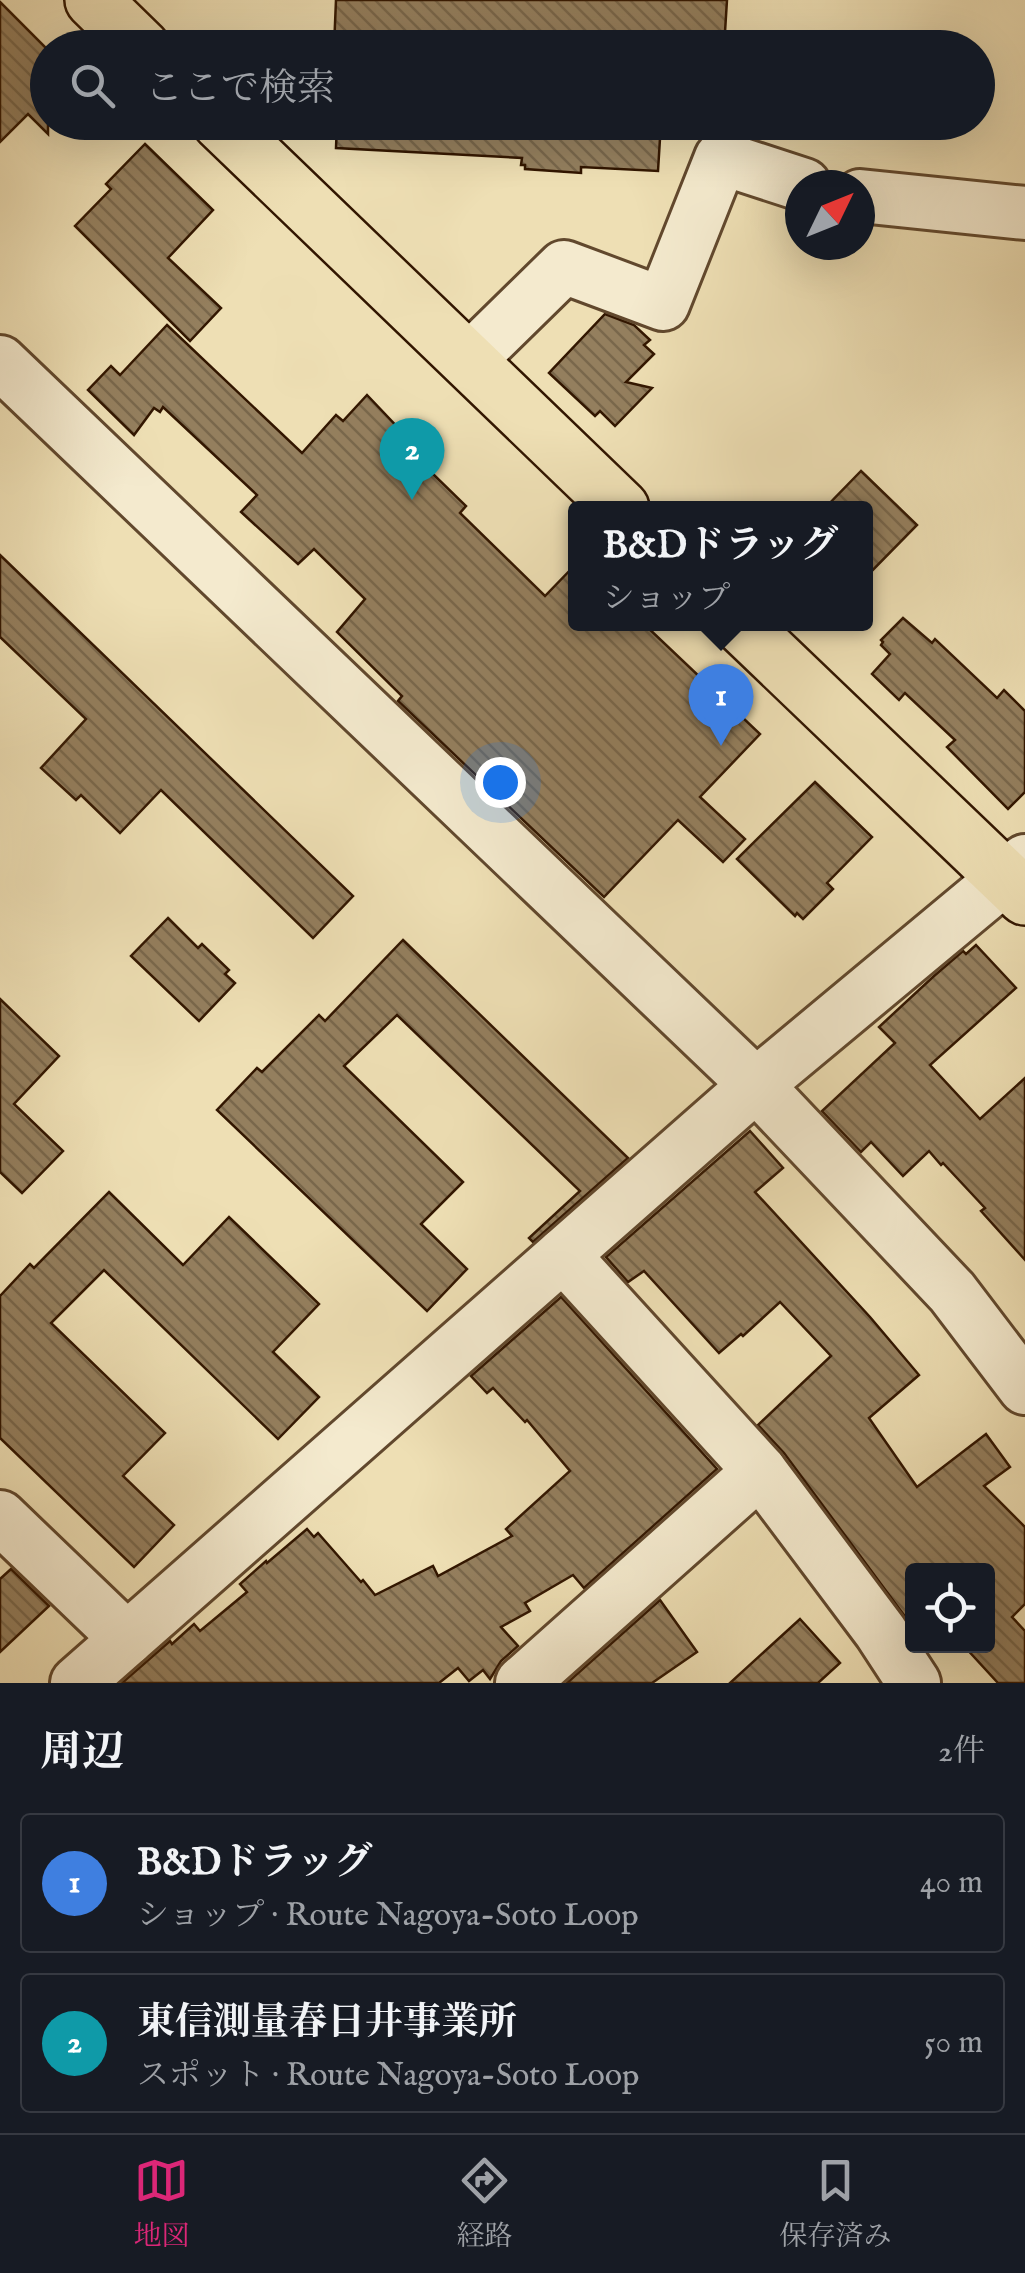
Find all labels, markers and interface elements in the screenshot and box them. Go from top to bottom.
search box [30,30,995,140]
icon: search [65,58,120,113]
text: ここで検索 [145,66,335,114]
north arrow [785,170,875,260]
pin: 2 [380,418,444,500]
popup [568,501,873,631]
text: B&Dドラッグ [603,523,838,571]
text: ショップ [603,579,730,620]
pin: 1 [688,664,754,746]
your location [475,757,526,808]
map controls [905,1563,995,1653]
button: locate [905,1563,995,1653]
text: 周辺 [40,1727,124,1780]
text: 2件 [938,1732,985,1773]
text: B&Dドラッグ [137,1840,372,1888]
text: 1 [69,1863,80,1904]
text: 40 m [920,1863,983,1904]
text: ショップ · Route Nagoya-Soto Loop [137,1896,639,1937]
text: 東信測量春日井事業所 [137,2000,517,2048]
text: 2 [67,2023,82,2064]
text: 50 m [924,2023,983,2064]
text: スポット · Route Nagoya-Soto Loop [137,2056,639,2097]
tab: 地図 [133,2153,190,2255]
tab: 経路 [456,2153,513,2255]
tab: 保存済み [779,2153,892,2255]

